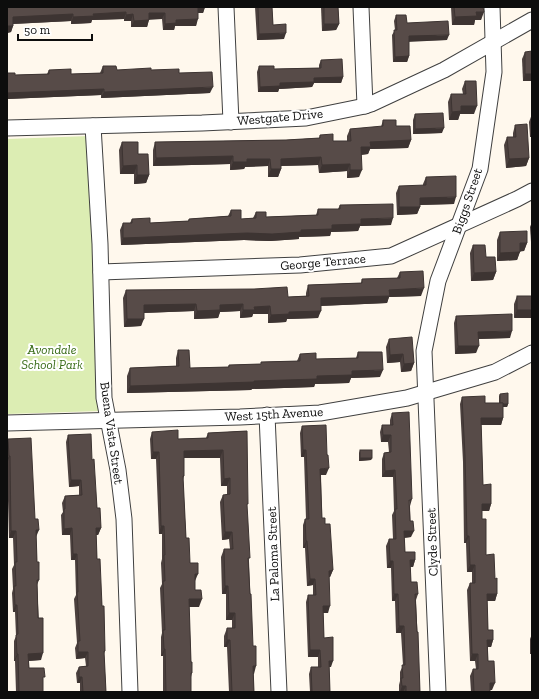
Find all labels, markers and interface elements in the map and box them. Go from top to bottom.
scale bar [18,16,92,42]
text: 50 m [24,23,51,37]
street label: Westgate Drive [236,106,324,128]
street label: Biggs Street [449,166,485,236]
street label: George Terrace [280,251,366,273]
park label: Avondale School Park [21,342,83,372]
street label: Buena Vista Street [97,381,127,485]
street label: West 15th Avenue [224,404,324,424]
street label: La Paloma Street [264,506,282,602]
street label: Clyde Street [423,507,441,577]

